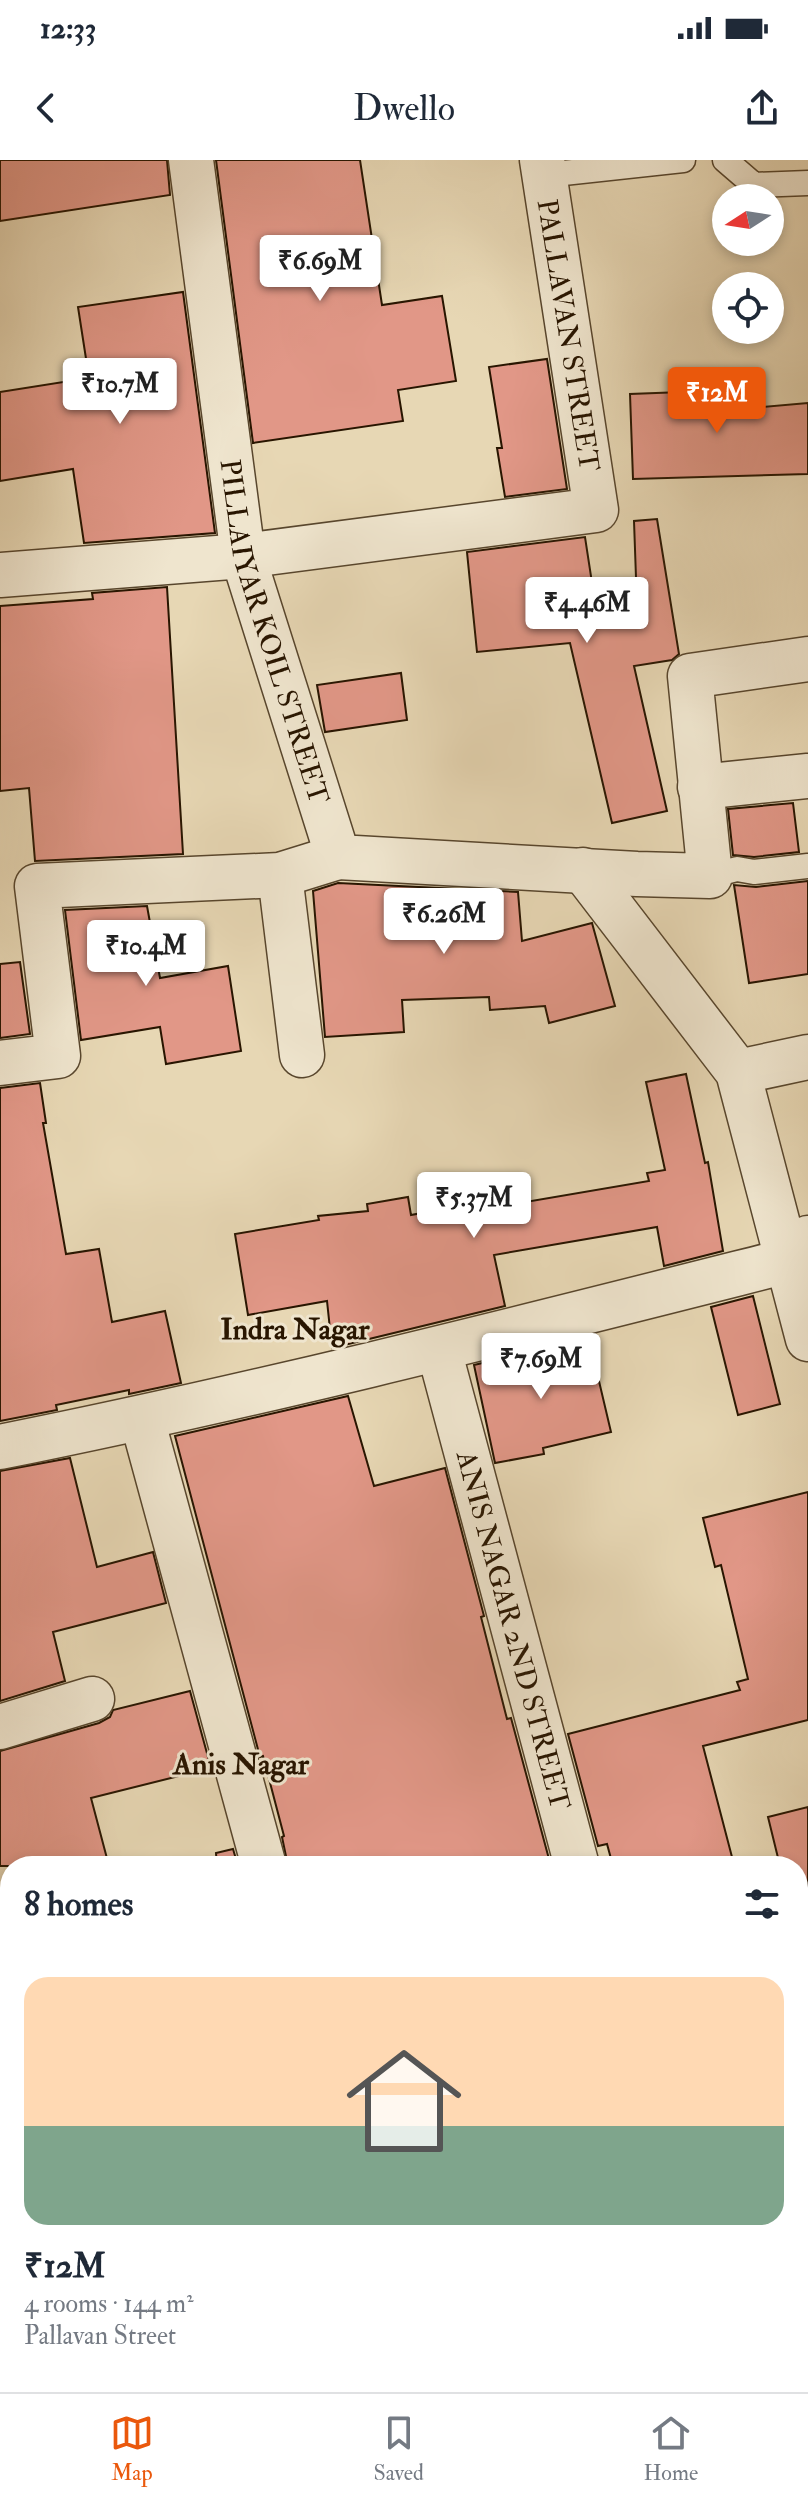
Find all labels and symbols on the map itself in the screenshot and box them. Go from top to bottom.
north arrow [712,184,784,256]
street label: PALLAVAN STREET [529,197,606,474]
pin: ₹6.69M [255,235,385,303]
pin: ₹10.7M [55,358,185,426]
pin: ₹12M [670,367,764,435]
street label: PILLAIYAR KOIL STREET [211,457,336,809]
pin: ₹4.46M [522,577,652,645]
pin: ₹6.26M [379,888,509,956]
pin: ₹10.4M [81,920,211,988]
pin: ₹5.37M [409,1172,539,1240]
district label: Indra Nagar [221,1311,370,1348]
pin: ₹7.69M [476,1333,606,1401]
street label: ANIS NAGAR 2ND STREET [447,1446,577,1814]
district label: Anis Nagar [171,1746,310,1783]

